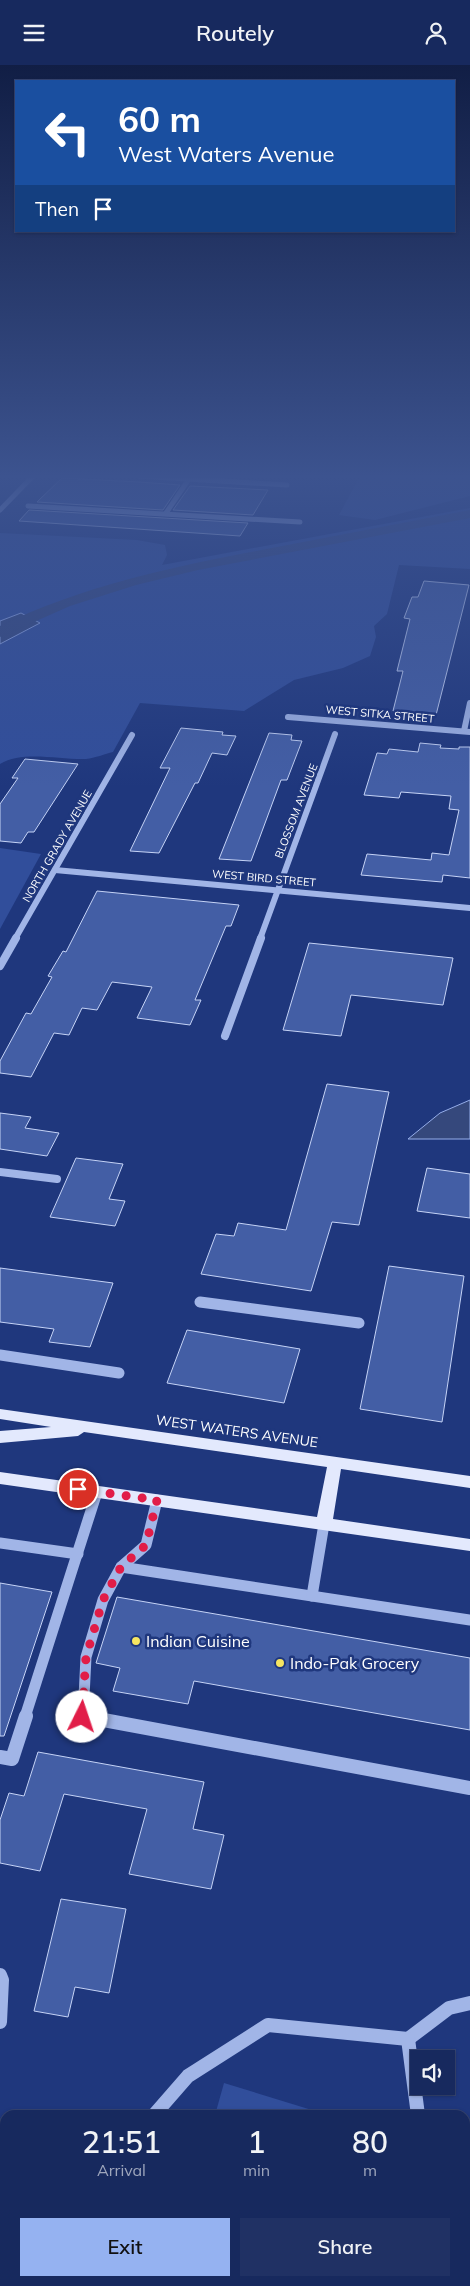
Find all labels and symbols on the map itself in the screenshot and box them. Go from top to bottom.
street label: WEST SITKA STREET [325,702,435,726]
street label: BLOSSOM AVENUE [271,762,321,860]
street label: NORTH GRADY AVENUE [19,787,95,905]
street label: WEST BIRD STREET [211,866,317,890]
street label: WEST WATERS AVENUE [155,1411,319,1451]
pin [57,1468,99,1510]
place label: Indian Cuisine [146,1631,250,1651]
marker: Indian Cuisine [130,1635,142,1647]
place label: Indo-Pak Grocery [290,1653,420,1673]
marker: Indo-Pak Grocery [274,1657,286,1669]
position arrow [55,1690,107,1742]

